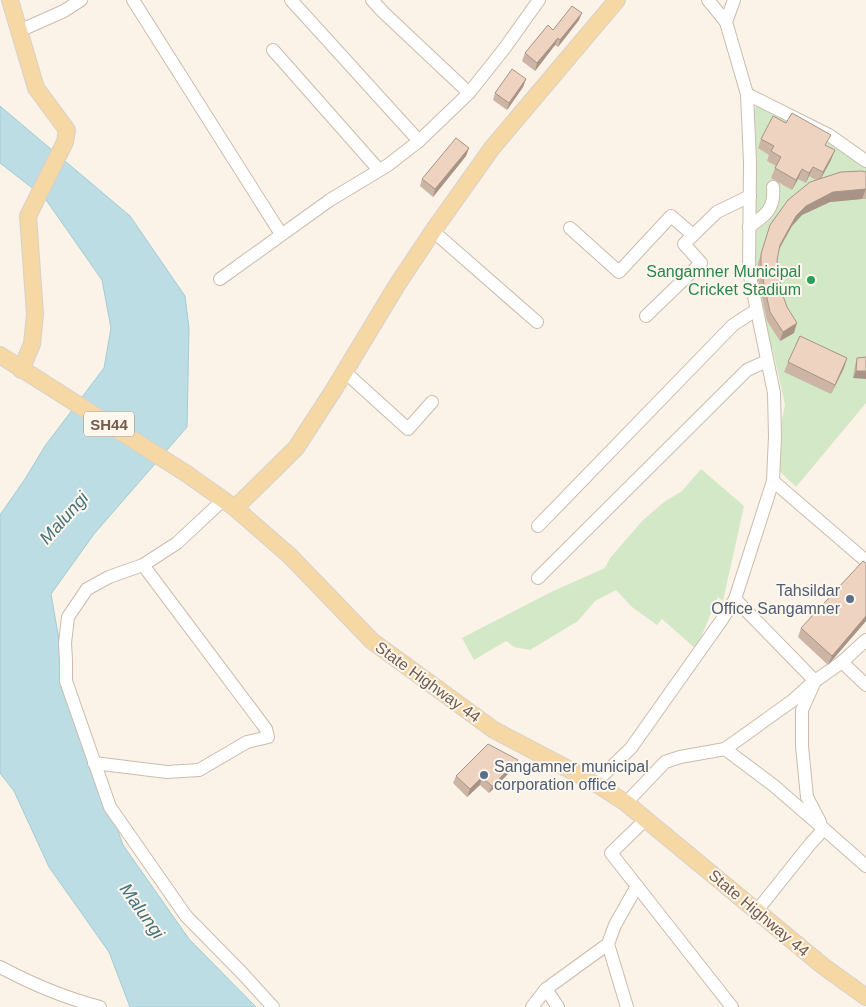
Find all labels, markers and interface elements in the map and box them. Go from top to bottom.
place label: Sangamner Municipal Cricket Stadium [646,263,801,298]
marker: Sangamner Municipal Cricket Stadium [805,274,817,286]
road number: SH44 [84,412,134,436]
water label: Malungi [35,487,93,548]
place label: Tahsildar Office Sangamner [711,582,841,617]
marker: Tahsildar Office Sangamner [844,593,856,605]
street label: State Highway 44 [372,638,484,726]
place label: Sangamner municipal corporation office [494,758,649,793]
marker: Sangamner municipal corporation office [478,769,490,781]
street label: State Highway 44 [706,866,813,960]
water label: Malungi [116,879,169,943]

